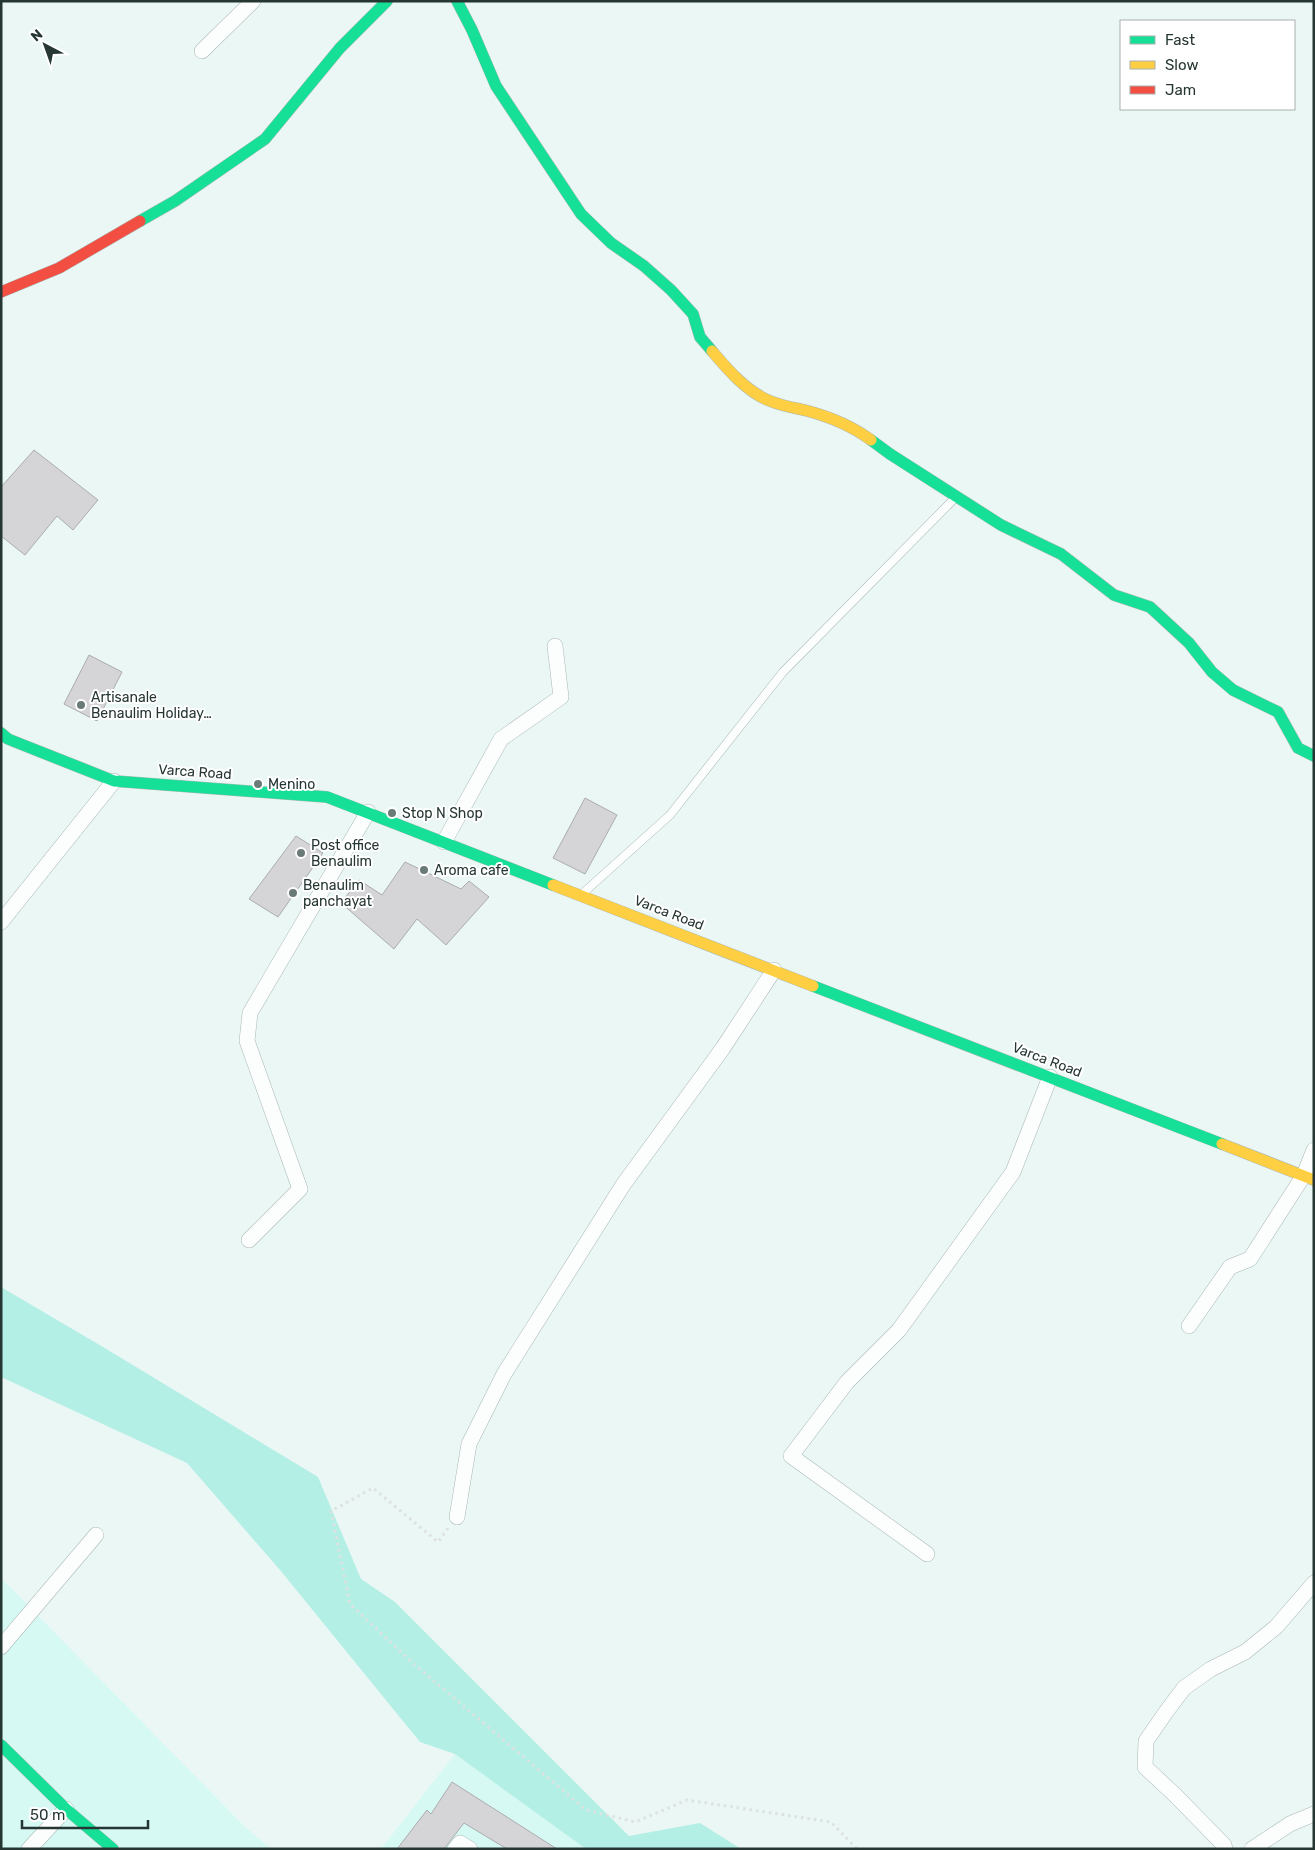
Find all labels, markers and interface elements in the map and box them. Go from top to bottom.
north arrow [20,20,70,70]
legend [1120,20,1295,110]
text: N [27,26,46,45]
text: Fast [1165,31,1195,49]
text: Slow [1165,56,1198,74]
text: Jam [1165,81,1196,99]
place label: Artisanale Benaulim Holiday… [91,689,212,722]
marker: Artisanale Benaulim Holiday… [75,699,87,711]
street label: Varca Road [158,761,232,783]
place label: Menino [268,776,315,793]
marker: Menino [252,778,264,790]
place label: Stop N Shop [402,805,483,822]
marker: Stop N Shop [386,807,398,819]
place label: Post office Benaulim [311,837,380,870]
marker: Post office Benaulim [295,847,307,859]
place label: Aroma cafe [434,862,509,879]
marker: Aroma cafe [418,864,430,876]
place label: Benaulim panchayat [303,877,372,910]
marker: Benaulim panchayat [287,887,299,899]
street label: Varca Road [632,892,706,934]
street label: Varca Road [1010,1039,1084,1081]
scale bar [22,1798,149,1830]
text: 50 m [30,1806,65,1824]

